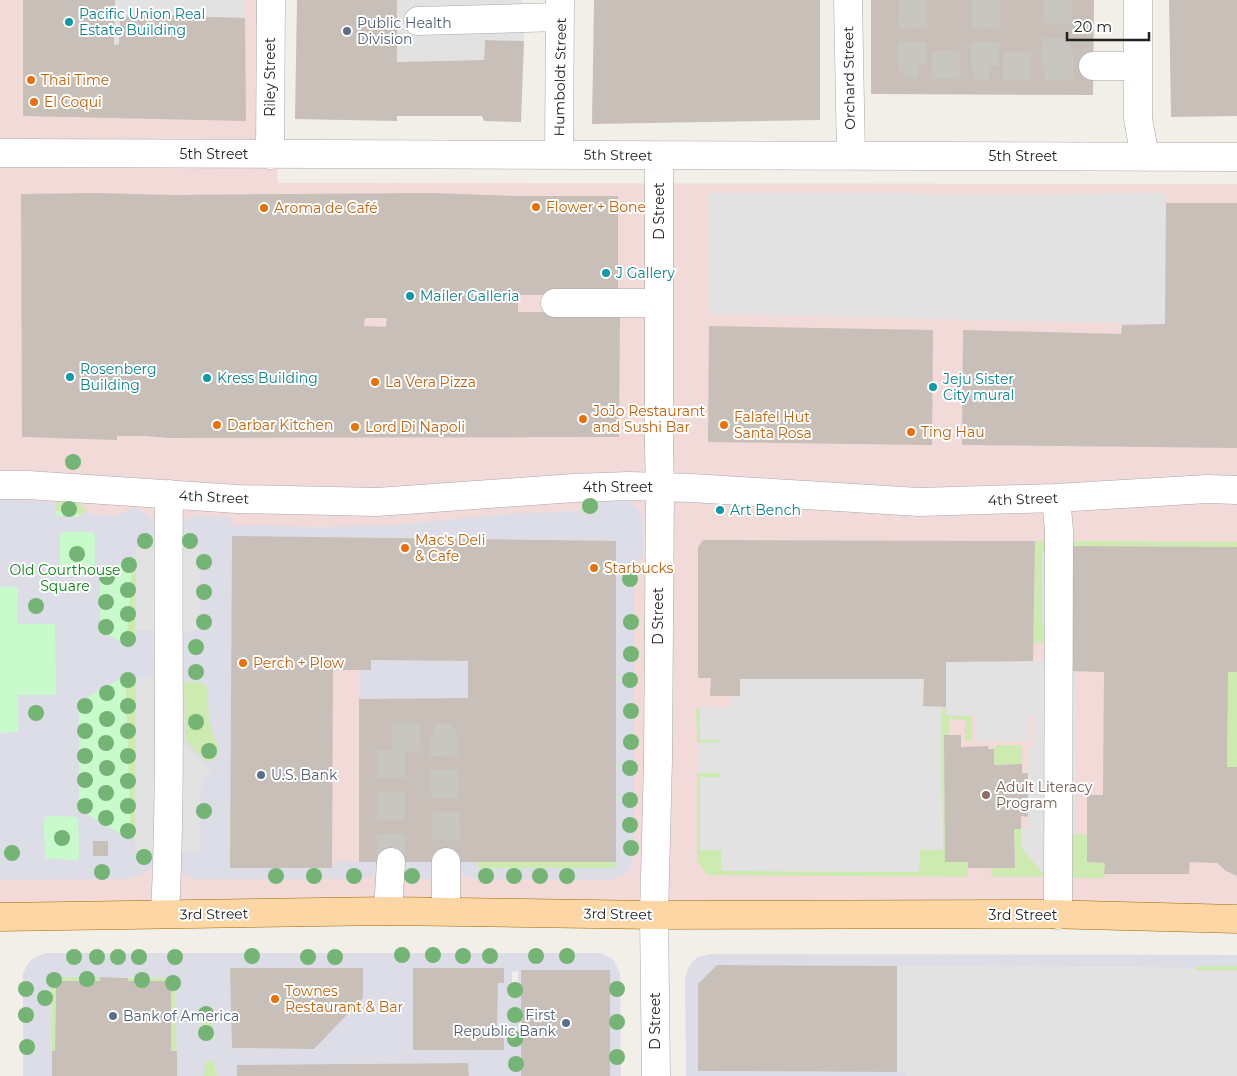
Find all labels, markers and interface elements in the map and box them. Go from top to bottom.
place label: Pacific Union Real Estate Building [79,5,205,39]
scale bar [1067,10,1150,42]
place label: Public Health Division [357,14,452,48]
marker: Pacific Union Real Estate Building [63,16,75,28]
street label: Humboldt Street [550,17,570,137]
text: 20 m [1074,17,1112,36]
marker: Public Health Division [341,25,353,37]
street label: Orchard Street [839,26,859,130]
street label: Riley Street [261,37,279,117]
place label: Thai Time [41,71,109,89]
marker: Thai Time [25,74,37,86]
place label: El Coqui [44,93,102,111]
marker: El Coqui [28,96,40,108]
street label: 5th Street [179,145,249,163]
street label: 5th Street [583,145,653,165]
street label: 5th Street [988,147,1058,165]
street label: D Street [650,182,668,240]
place label: Flower + Bone [546,198,646,216]
place label: Aroma de Café [274,199,378,217]
marker: Flower + Bone [530,201,542,213]
marker: Aroma de Café [258,202,270,214]
place label: J Gallery [615,264,675,282]
marker: J Gallery [600,267,612,279]
place label: Mailer Galleria [420,287,520,305]
marker: Mailer Galleria [404,290,416,302]
place label: Rosenberg Building [80,360,157,394]
place label: Kress Building [217,369,318,387]
place label: Jeju Sister City mural [942,370,1014,404]
marker: Rosenberg Building [64,371,76,383]
marker: Kress Building [201,372,213,384]
place label: La Vera Pizza [385,373,476,391]
marker: La Vera Pizza [369,376,381,388]
marker: Jeju Sister City mural [927,381,939,393]
place label: JoJo Restaurant and Sushi Bar [592,402,706,436]
place label: Falafel Hut Santa Rosa [734,408,812,442]
marker: JoJo Restaurant and Sushi Bar [577,413,589,425]
place label: Darbar Kitchen [227,416,334,434]
place label: Lord Di Napoli [365,418,465,436]
marker: Darbar Kitchen [211,419,223,431]
marker: Falafel Hut Santa Rosa [718,419,730,431]
marker: Lord Di Napoli [349,421,361,433]
place label: Ting Hau [921,423,985,441]
marker: Ting Hau [905,426,917,438]
street label: 4th Street [583,478,654,496]
street label: 4th Street [178,486,250,508]
street label: 4th Street [988,489,1059,509]
place label: Art Bench [730,501,801,519]
marker: Art Bench [714,504,726,516]
place label: Mac's Deli & Cafe [415,531,485,565]
marker: Mac's Deli & Cafe [399,542,411,554]
place label: Starbucks [604,559,674,577]
park label: Old Courthouse Square [10,561,120,595]
marker: Starbucks [588,562,600,574]
street label: D Street [649,587,667,645]
place label: Perch + Plow [253,654,345,672]
marker: Perch + Plow [237,657,249,669]
place label: U.S. Bank [271,766,338,784]
marker: U.S. Bank [255,769,267,781]
place label: Adult Literacy Program [996,778,1093,812]
marker: Adult Literacy Program [980,789,992,801]
street label: 3rd Street [179,904,249,924]
street label: 3rd Street [583,904,653,924]
street label: 3rd Street [989,906,1058,924]
place label: Townes Restaurant & Bar [285,982,403,1016]
street label: D Street [646,992,664,1050]
marker: Townes Restaurant & Bar [269,993,281,1005]
place label: First Republic Bank [453,1006,557,1040]
place label: Bank of America [123,1007,239,1025]
marker: Bank of America [107,1010,119,1022]
marker: First Republic Bank [560,1017,572,1029]

